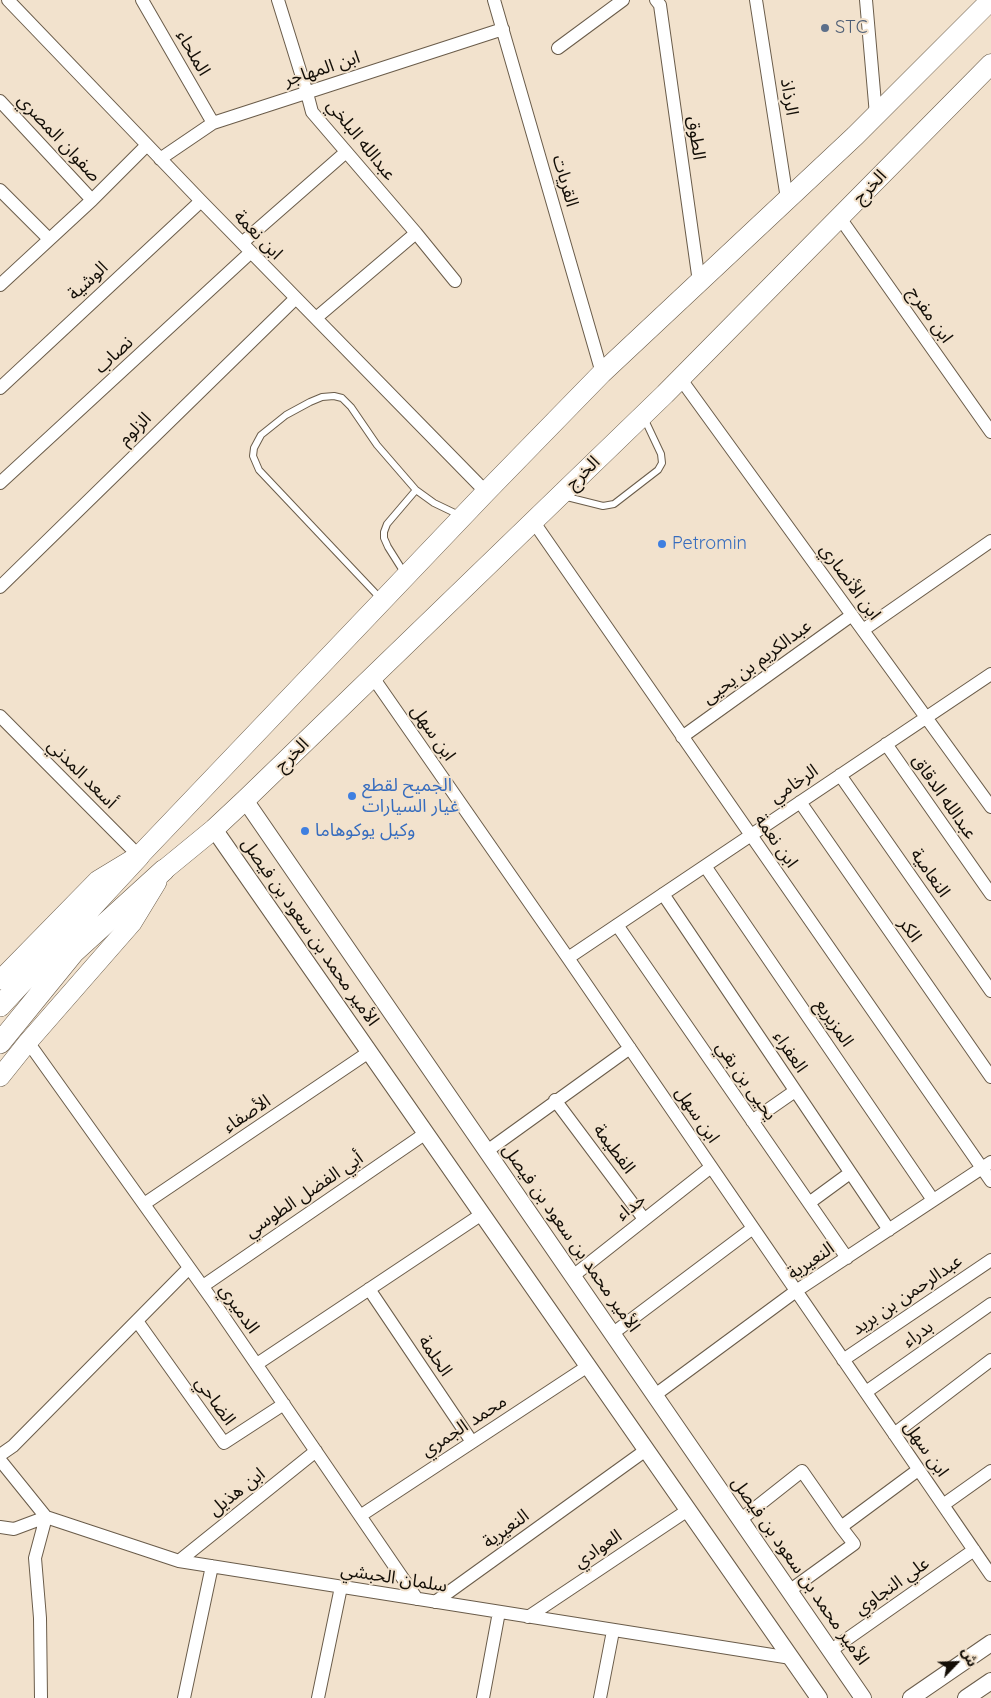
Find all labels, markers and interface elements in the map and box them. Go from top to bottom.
place label: STC [835,17,867,39]
marker: STC [819,22,831,34]
street label: الملحاء [171,26,215,80]
street label: ابن المهاجر [281,47,363,91]
street label: الرذاذ [775,77,803,117]
street label: صفوان المصري [13,90,105,186]
street label: عبدالله البلخي [322,95,400,185]
street label: الطوق [682,115,710,161]
street label: القريات [547,153,583,209]
street label: الخرج [849,165,891,209]
street label: ابن نعمة [229,206,287,264]
street label: الوشية [63,257,113,305]
street label: ابن مفرج [903,283,957,347]
street label: نصاب [90,332,138,378]
street label: الزلوم [114,408,156,450]
street label: الخرج [561,452,605,494]
place label: Petromin [672,533,747,555]
marker: Petromin [656,538,668,550]
street label: ابن الأنصاري [815,539,885,625]
street label: عبدالكريم بن يحيى [698,615,816,709]
street label: ابن سهل [406,701,460,765]
street label: الخرج [270,734,314,776]
street label: أسعد المدني [43,735,121,813]
street label: عبدالله الدقاق [907,750,981,844]
street label: الرخامي [766,760,822,808]
place label: الجميح لقطع غيار السيارات [362,775,459,818]
marker: الجميح لقطع غيار السيارات [346,790,358,802]
street label: ابن نعمة [750,810,802,872]
place label: وكيل يوكوهاما [315,820,415,842]
marker: وكيل يوكوهاما [299,825,311,837]
street label: الأمير محمد بن سعود بن فيصل [237,834,383,1030]
street label: النعامية [905,844,955,902]
street label: الكر [894,913,926,947]
street label: المزيريع [810,995,858,1051]
street label: العفراء [768,1027,812,1077]
street label: يحيى بن بقي [711,1037,781,1125]
street label: ابن سهل [670,1083,724,1147]
street label: الأصفاء [219,1090,275,1138]
street label: الفطيمة [588,1120,640,1178]
street label: الأمير محمد بن سعود بن فيصل [498,1140,644,1336]
street label: أبي الفضل الطوسي [241,1148,367,1242]
street label: حداء [612,1189,650,1225]
street label: النعيرية [783,1238,839,1284]
street label: عبدالرحمن بن بريد [848,1250,966,1340]
street label: الدميري [214,1280,264,1338]
street label: بدراء [899,1316,937,1352]
street label: الحلمة [413,1331,457,1381]
street label: الضاحي [190,1372,240,1430]
street label: محمد الجمري [417,1390,511,1462]
street label: ابن سهل [899,1417,953,1481]
street label: ابن هذيل [205,1463,269,1521]
street label: الأمير محمد بن سعود بن فيصل [727,1473,873,1669]
street label: النعيرية [479,1505,533,1553]
street label: العوادي [570,1525,626,1573]
street label: علي النجاوي [851,1552,933,1620]
street label: سلمان الحبشي [339,1559,449,1597]
north arrow [931,1638,981,1688]
text: ش [958,1644,982,1669]

